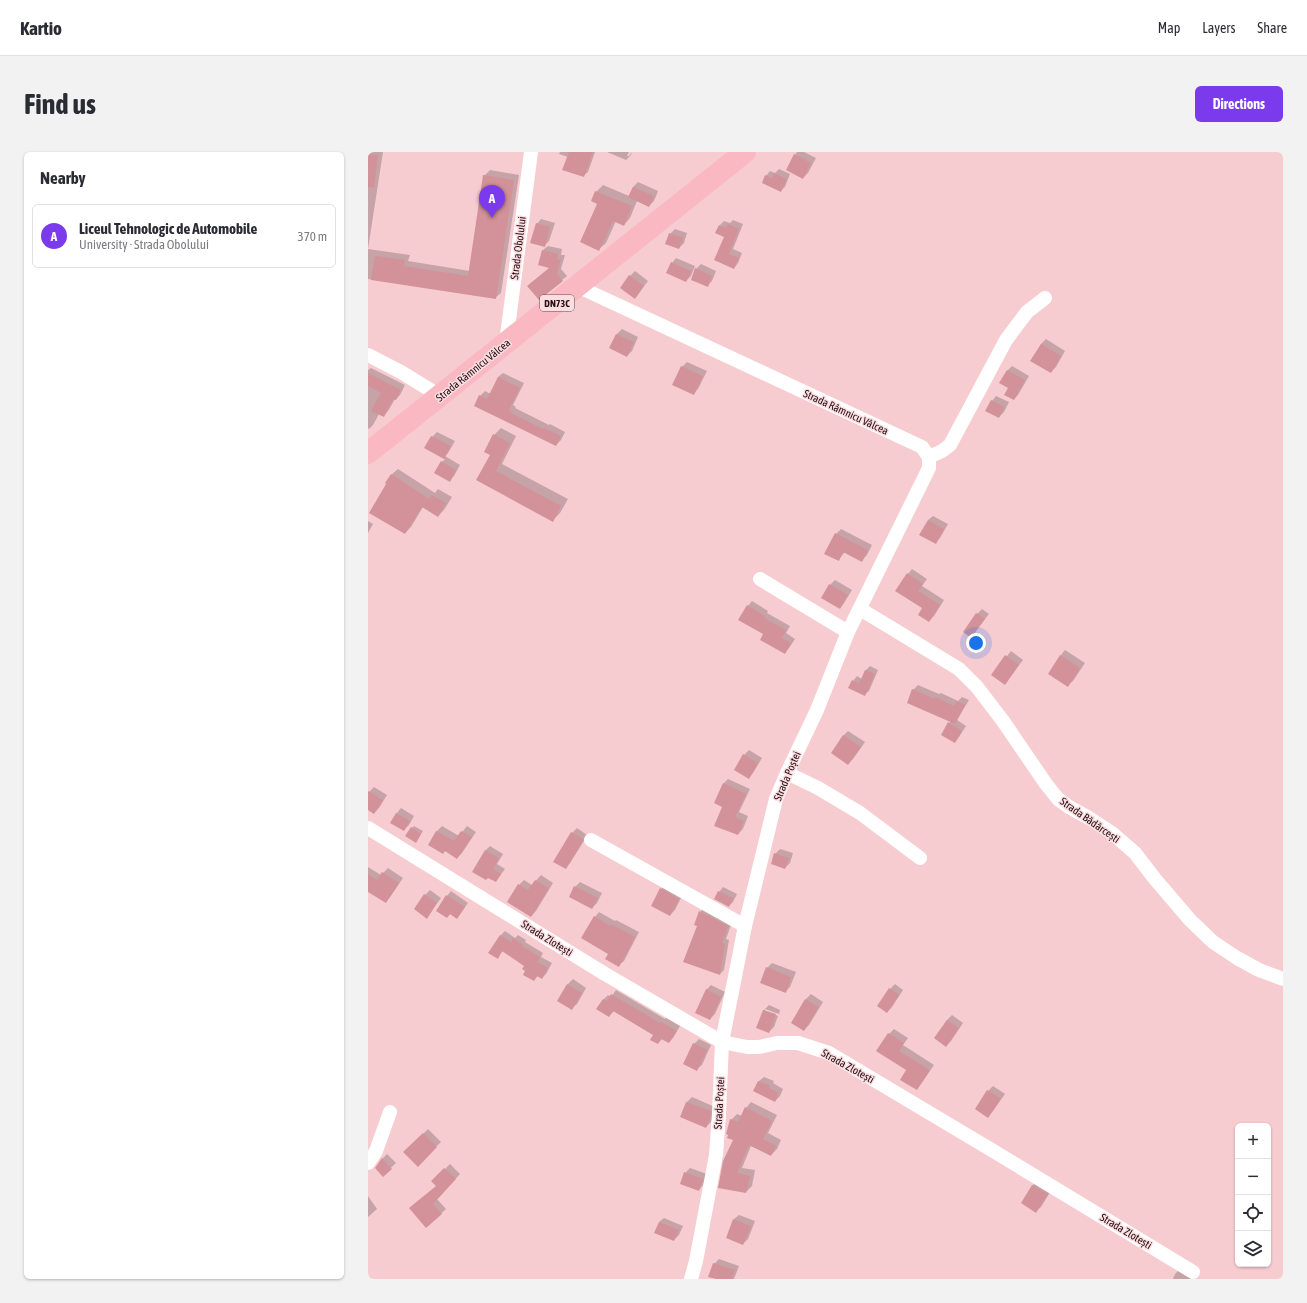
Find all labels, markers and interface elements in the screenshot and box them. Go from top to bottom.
text: Kartio [20,17,62,39]
text: Map [1158,20,1180,36]
text: Layers [1202,20,1235,36]
text: Share [1257,20,1287,36]
button: Directions [1195,86,1283,122]
text: Find us [24,88,96,120]
text: Nearby [40,168,86,188]
pin: A [479,185,505,218]
street label: Strada Obolului [508,216,528,280]
text: Liceul Tehnologic de Automobile [79,220,257,237]
text: A [51,229,57,244]
text: 370 m [298,229,327,244]
text: University · Strada Obolului [79,237,209,252]
road number: DN73C [540,295,574,311]
street label: Strada Râmnicu Vâlcea [433,336,513,404]
street label: Strada Râmnicu Vâlcea [802,387,890,437]
your location [966,633,986,653]
street label: Strada Poștei [771,749,803,803]
street label: Strada Bădărcești [1058,795,1122,845]
street label: Strada Zlotești [519,917,575,959]
street label: Strada Zlotești [820,1047,876,1085]
street label: Strada Poștei [712,1076,726,1130]
map controls [1235,1123,1271,1267]
button: + [1235,1123,1271,1159]
button: − [1235,1159,1271,1195]
button: locate [1235,1195,1271,1231]
street label: Strada Zlotești [1098,1211,1154,1251]
button: layers [1235,1231,1271,1267]

